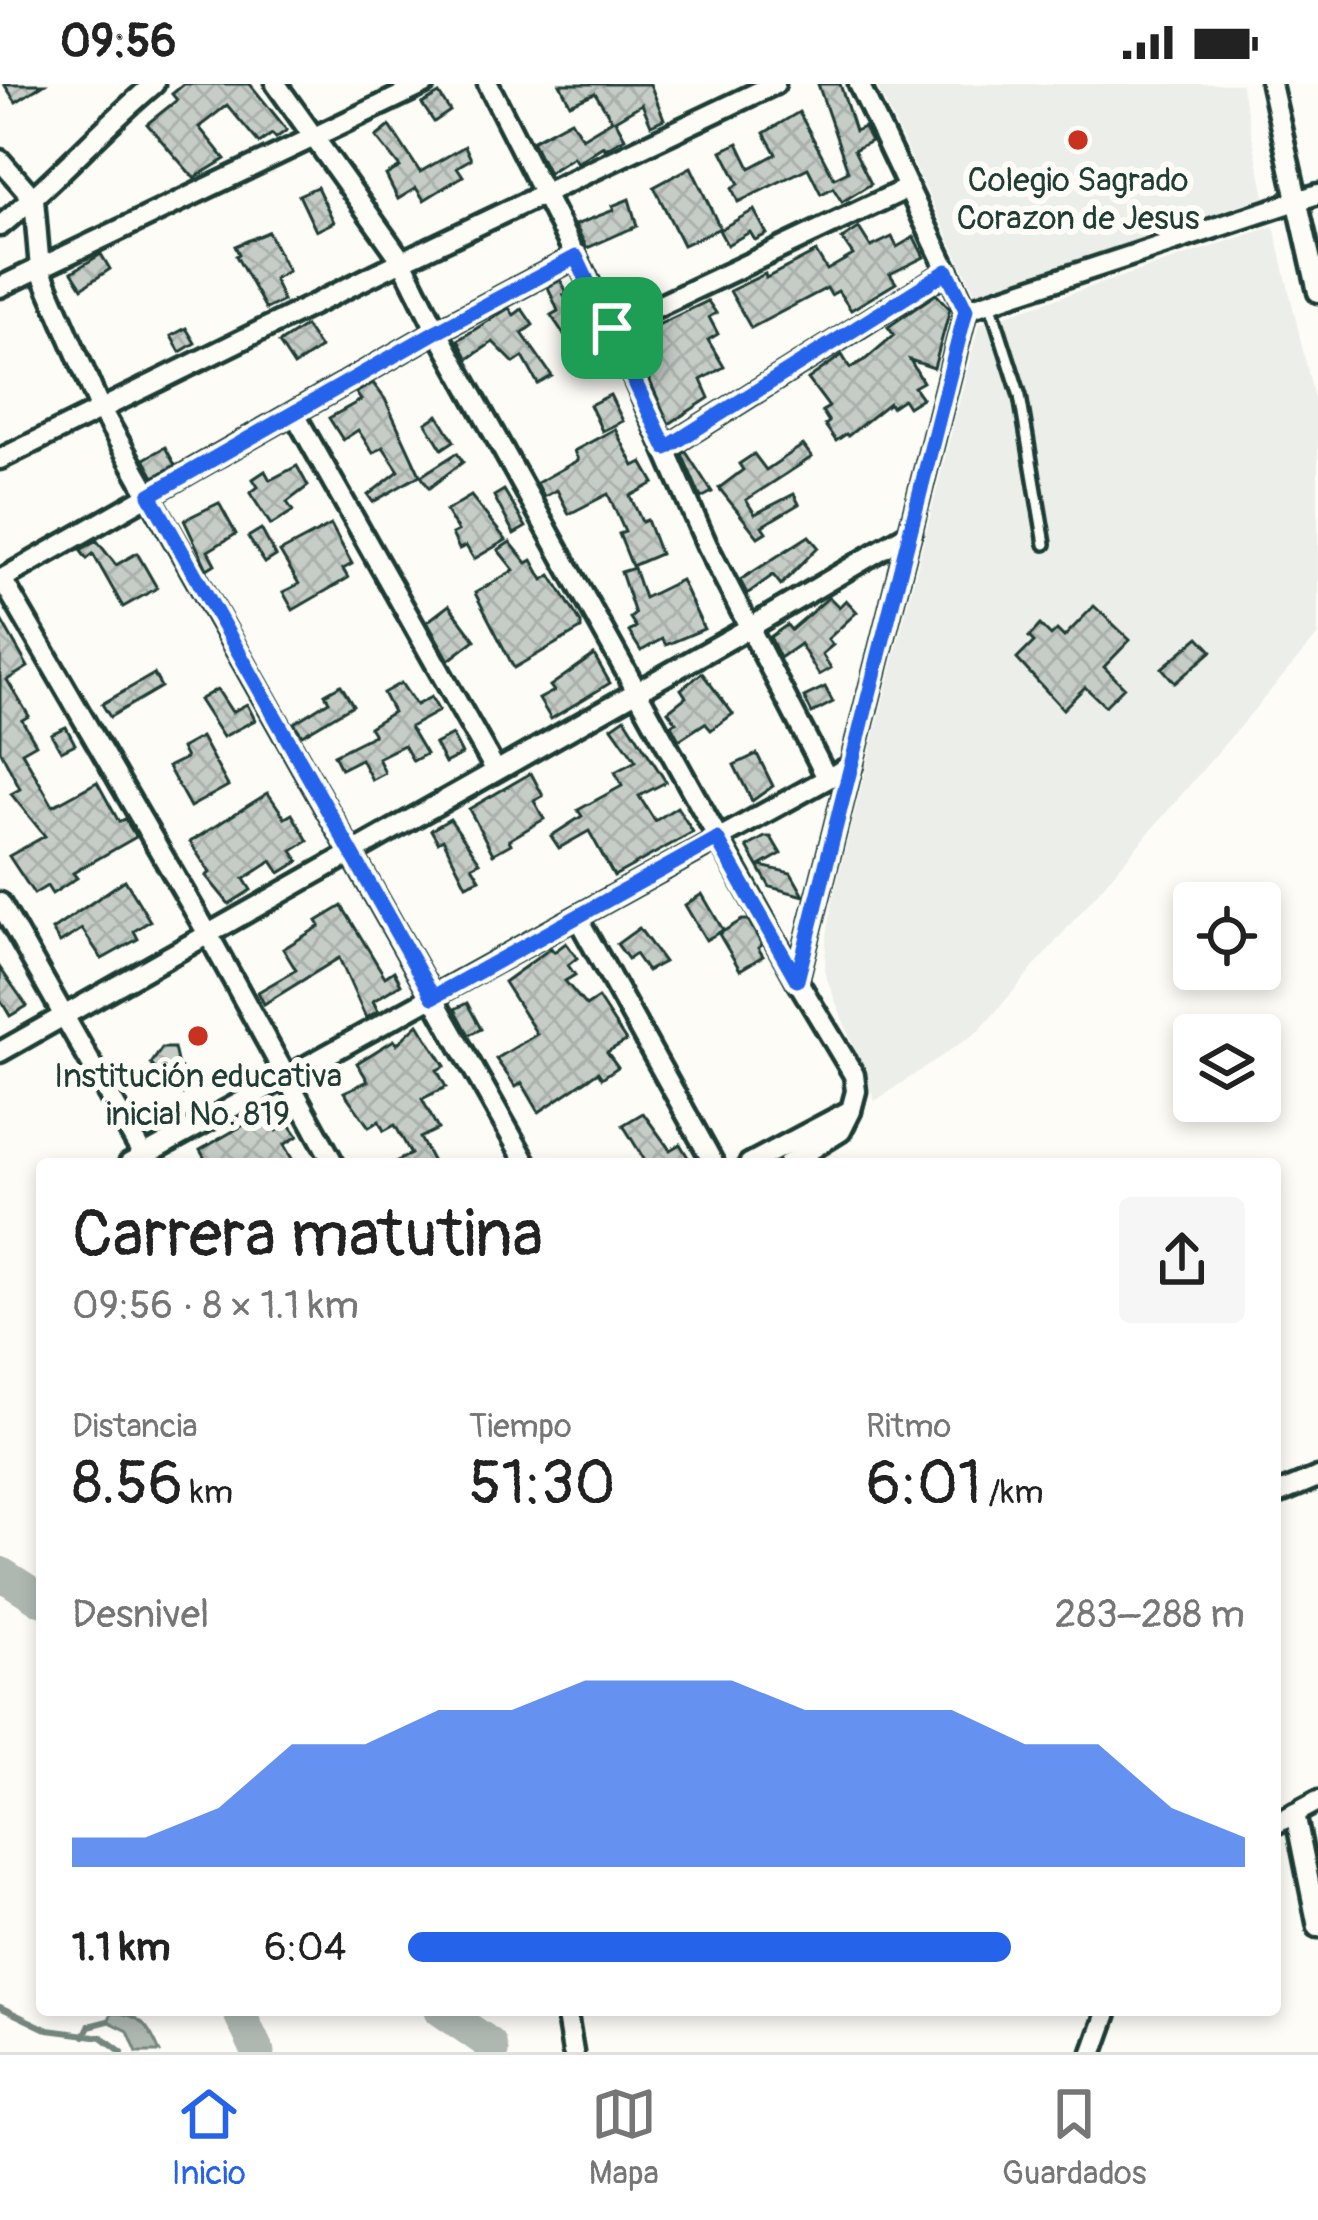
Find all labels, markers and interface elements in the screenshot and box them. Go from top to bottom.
text: 09:56 [60,14,177,70]
marker: Colegio Sagrado Corazon de Jesus [1065,127,1091,153]
place label: Colegio Sagrado Corazon de Jesus [956,160,1200,239]
pin [561,277,663,379]
icon: arrive [579,295,645,361]
map controls [1173,882,1281,1122]
button: locate [1173,882,1281,990]
button: layers [1173,1014,1281,1122]
marker: Institución educativa inicial No. 819 [185,1023,211,1049]
place label: Institución educativa inicial No. 819 [54,1056,342,1135]
text: Carrera matutina [72,1194,543,1277]
button: share [1119,1197,1245,1323]
text: 09:56 · 8 × 1.1 km [72,1281,359,1330]
text: Distancia [72,1406,198,1447]
text: Tiempo [469,1406,572,1447]
text: Ritmo [866,1406,951,1447]
text: 8.56 [72,1447,183,1522]
text: 51:30 [469,1447,615,1522]
text: 6:01 [866,1447,981,1522]
text: km [183,1472,233,1513]
text: /km [981,1472,1043,1513]
text: Desnivel [72,1590,209,1639]
text: 283–288 m [1055,1590,1245,1639]
text: 1.1 km [72,1923,170,1972]
text: 6:04 [264,1923,346,1972]
tab: Inicio [172,2081,246,2194]
tab: Mapa [589,2081,659,2194]
tab: Guardados [1002,2081,1146,2194]

